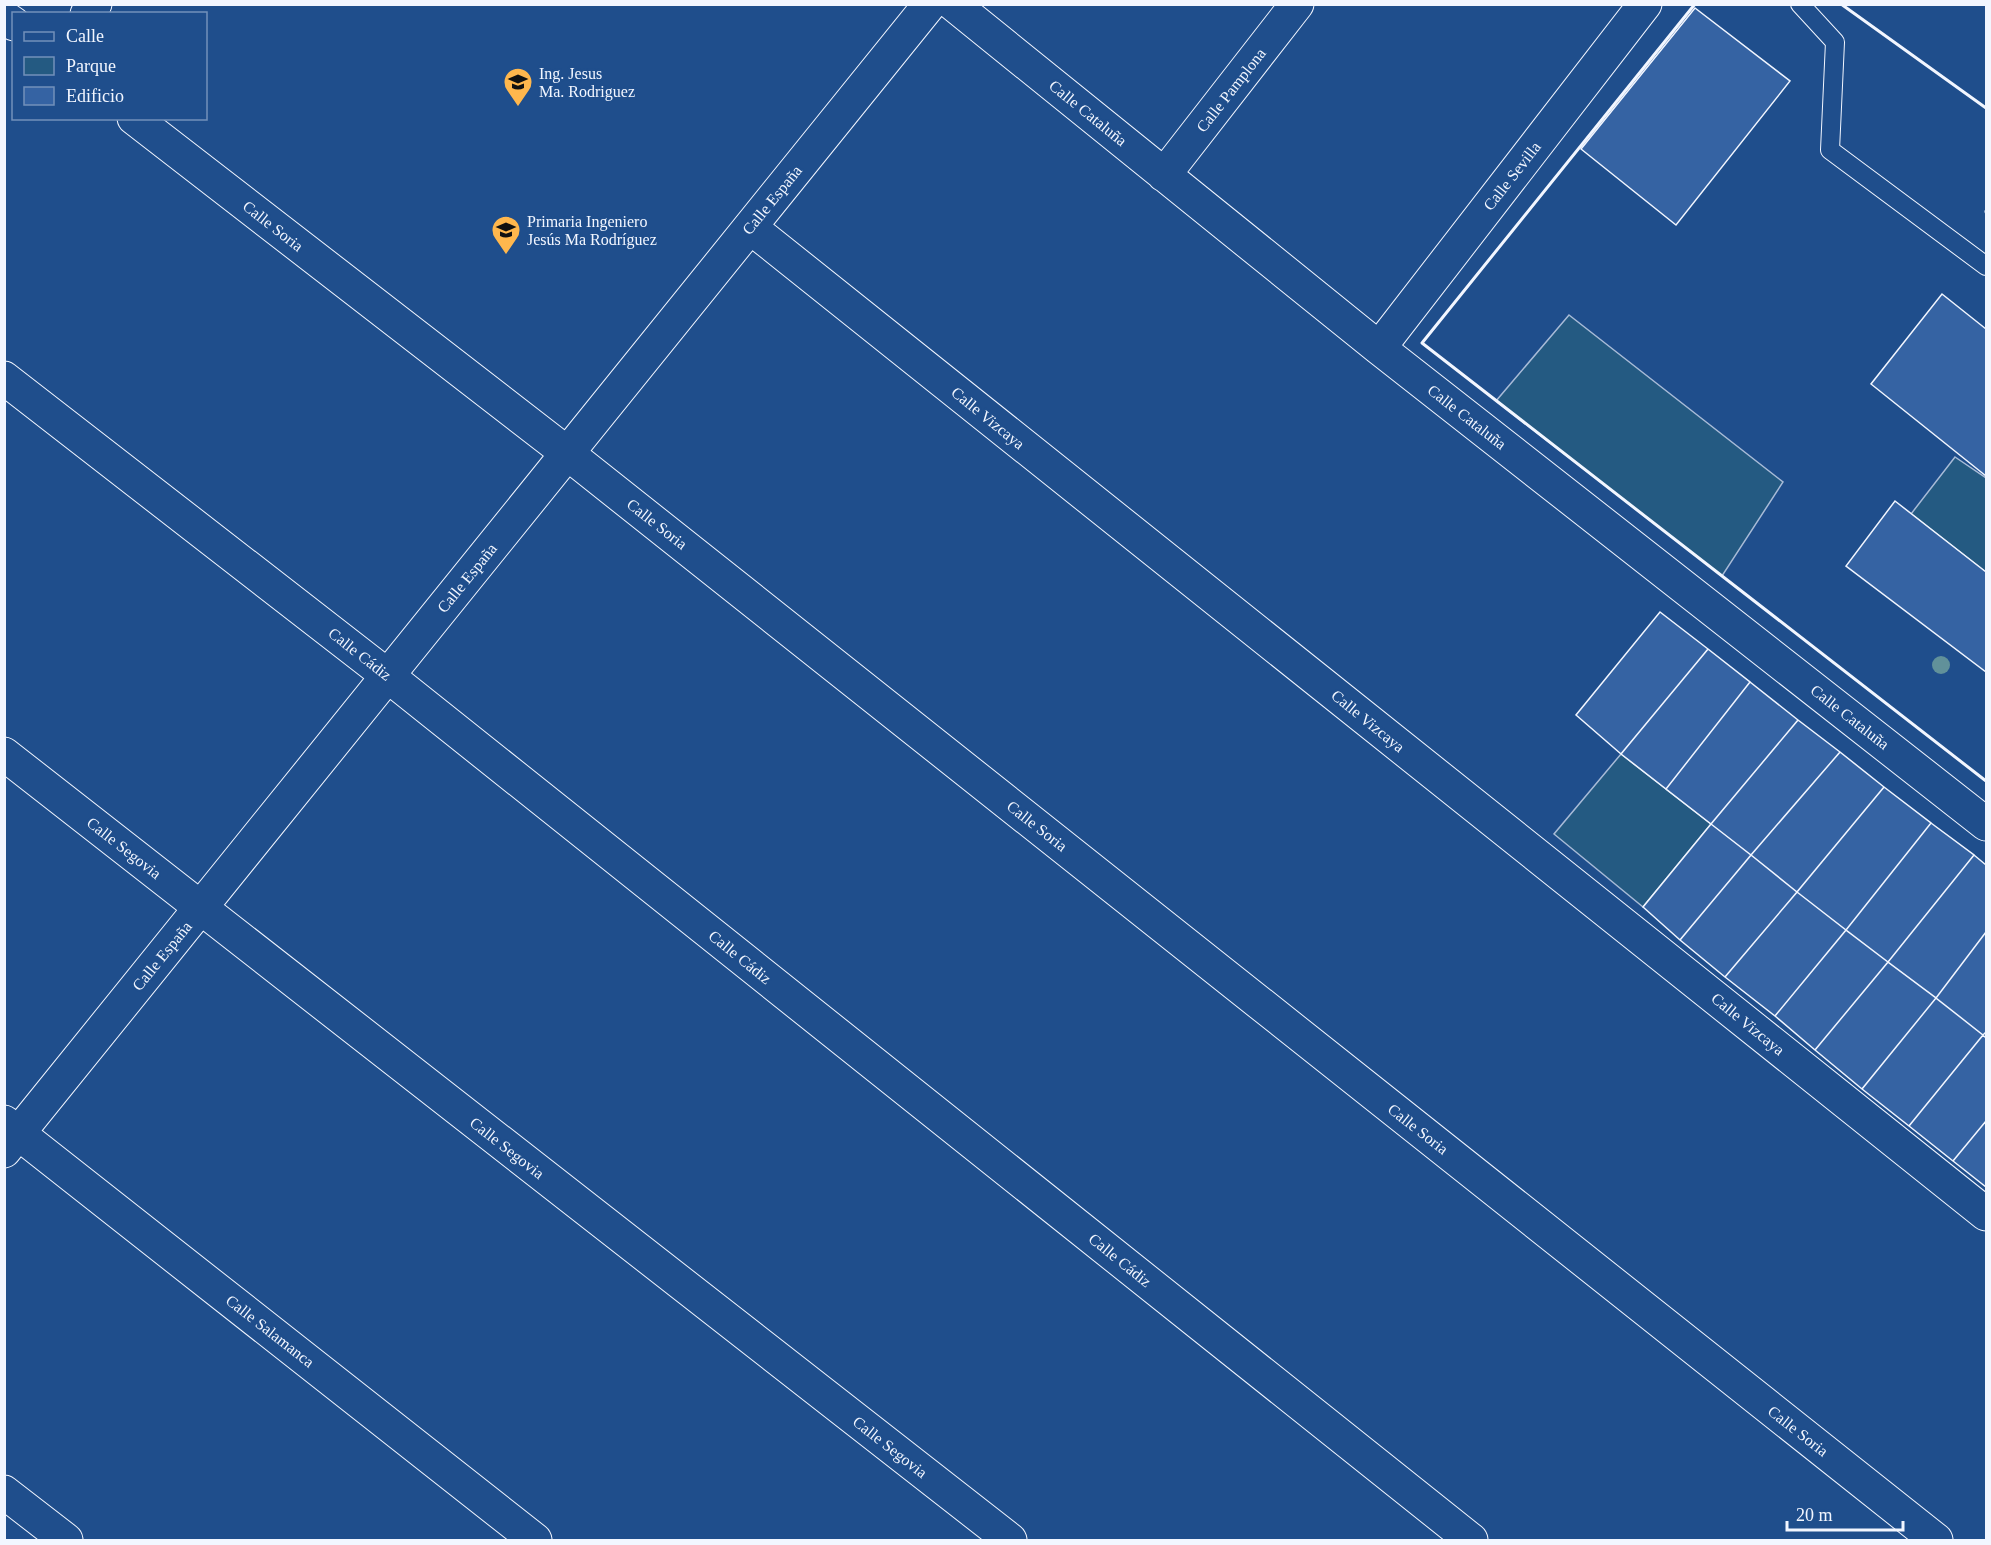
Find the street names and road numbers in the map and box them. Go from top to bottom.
street label: Calle Pamplona [1193,45,1270,136]
street label: Calle Cataluña [1046,77,1130,149]
street label: Calle Sevilla [1480,138,1544,214]
street label: Calle España [739,162,806,239]
street label: Calle Soria [240,197,306,255]
street label: Calle Cataluña [1424,381,1510,453]
street label: Calle Vizcaya [947,383,1028,453]
street label: Calle Soria [624,495,690,553]
street label: Calle España [434,540,501,617]
street label: Calle Cádiz [325,624,395,684]
street label: Calle Cataluña [1807,681,1893,753]
street label: Calle Vizcaya [1327,686,1408,756]
street label: Calle Soria [1004,797,1070,855]
street label: Calle Segovia [83,814,164,883]
street label: Calle España [129,918,196,995]
street label: Calle Cádiz [705,927,775,987]
street label: Calle Vizcaya [1707,989,1788,1059]
street label: Calle Soria [1385,1100,1451,1158]
street label: Calle Segovia [466,1114,547,1183]
street label: Calle Cádiz [1085,1230,1155,1290]
street label: Calle Salamanca [223,1291,317,1371]
street label: Calle Soria [1765,1402,1831,1460]
street label: Calle Segovia [849,1413,930,1482]

